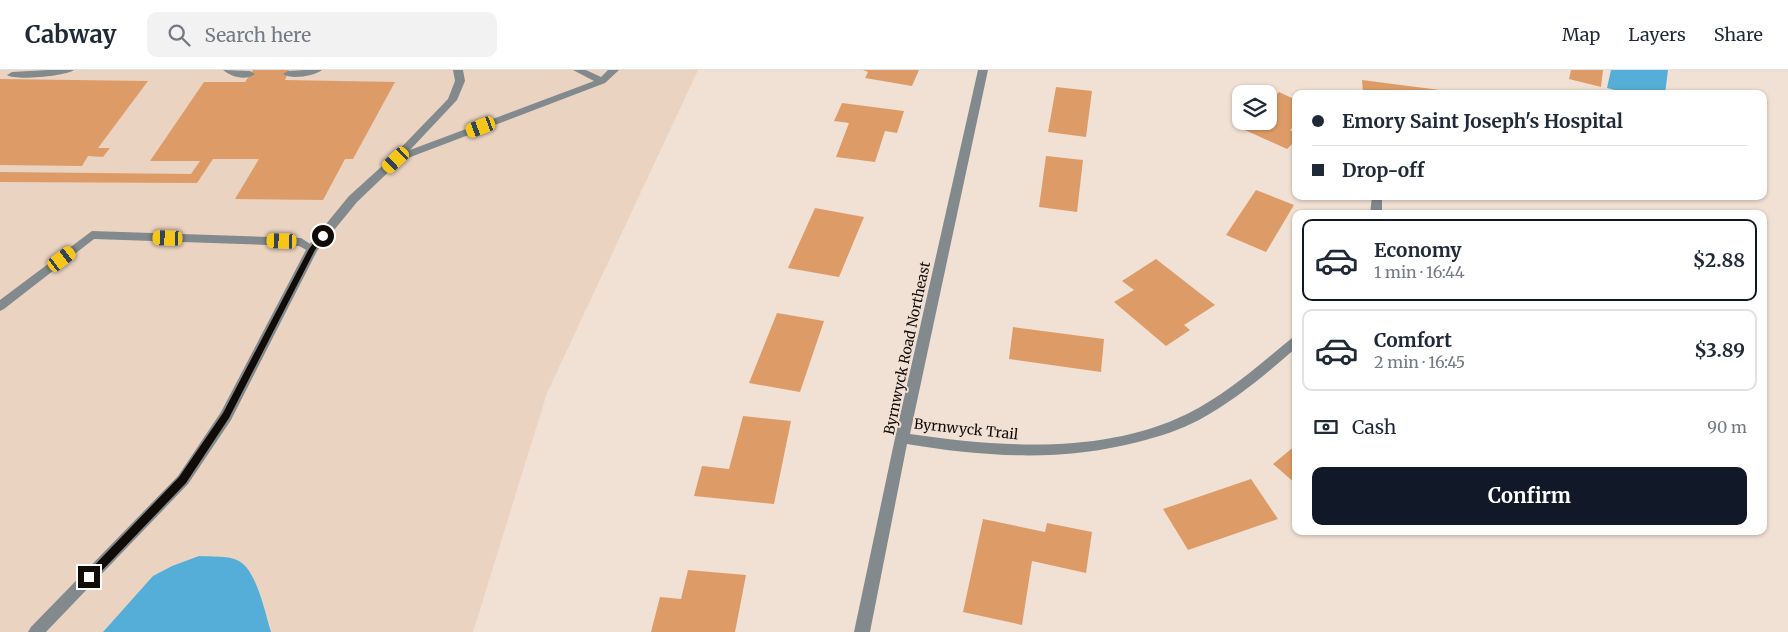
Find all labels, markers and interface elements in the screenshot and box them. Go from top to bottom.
search box [147,12,497,57]
text: Cabway [25,19,117,50]
icon: search [165,21,193,49]
text: Search here [205,23,311,47]
text: Map [1562,23,1600,46]
text: Layers [1628,23,1686,46]
text: Share [1714,23,1763,46]
map controls [1232,85,1277,130]
button: layers [1232,85,1277,130]
text: Emory Saint Joseph's Hospital [1342,109,1623,133]
car [464,115,497,139]
car [379,144,412,176]
text: Drop-off [1342,158,1424,182]
route start [312,225,334,247]
car [152,230,183,246]
car [266,233,297,249]
icon: car [1314,238,1359,283]
text: Economy [1374,238,1462,262]
car [45,244,78,274]
text: $2.88 [1693,248,1745,272]
street label: Byrnwyck Road Northeast [880,259,934,436]
text: 1 min · 16:44 [1374,262,1465,282]
icon: car [1314,328,1359,373]
text: Comfort [1374,328,1452,352]
text: $3.89 [1694,338,1745,362]
text: 2 min · 16:45 [1374,352,1465,372]
icon: cash [1312,413,1340,441]
street label: Byrnwyck Trail [913,415,1020,443]
text: Cash [1352,415,1396,439]
text: 90 m [1707,417,1747,437]
button: Confirm [1312,467,1747,525]
route end [78,566,100,588]

